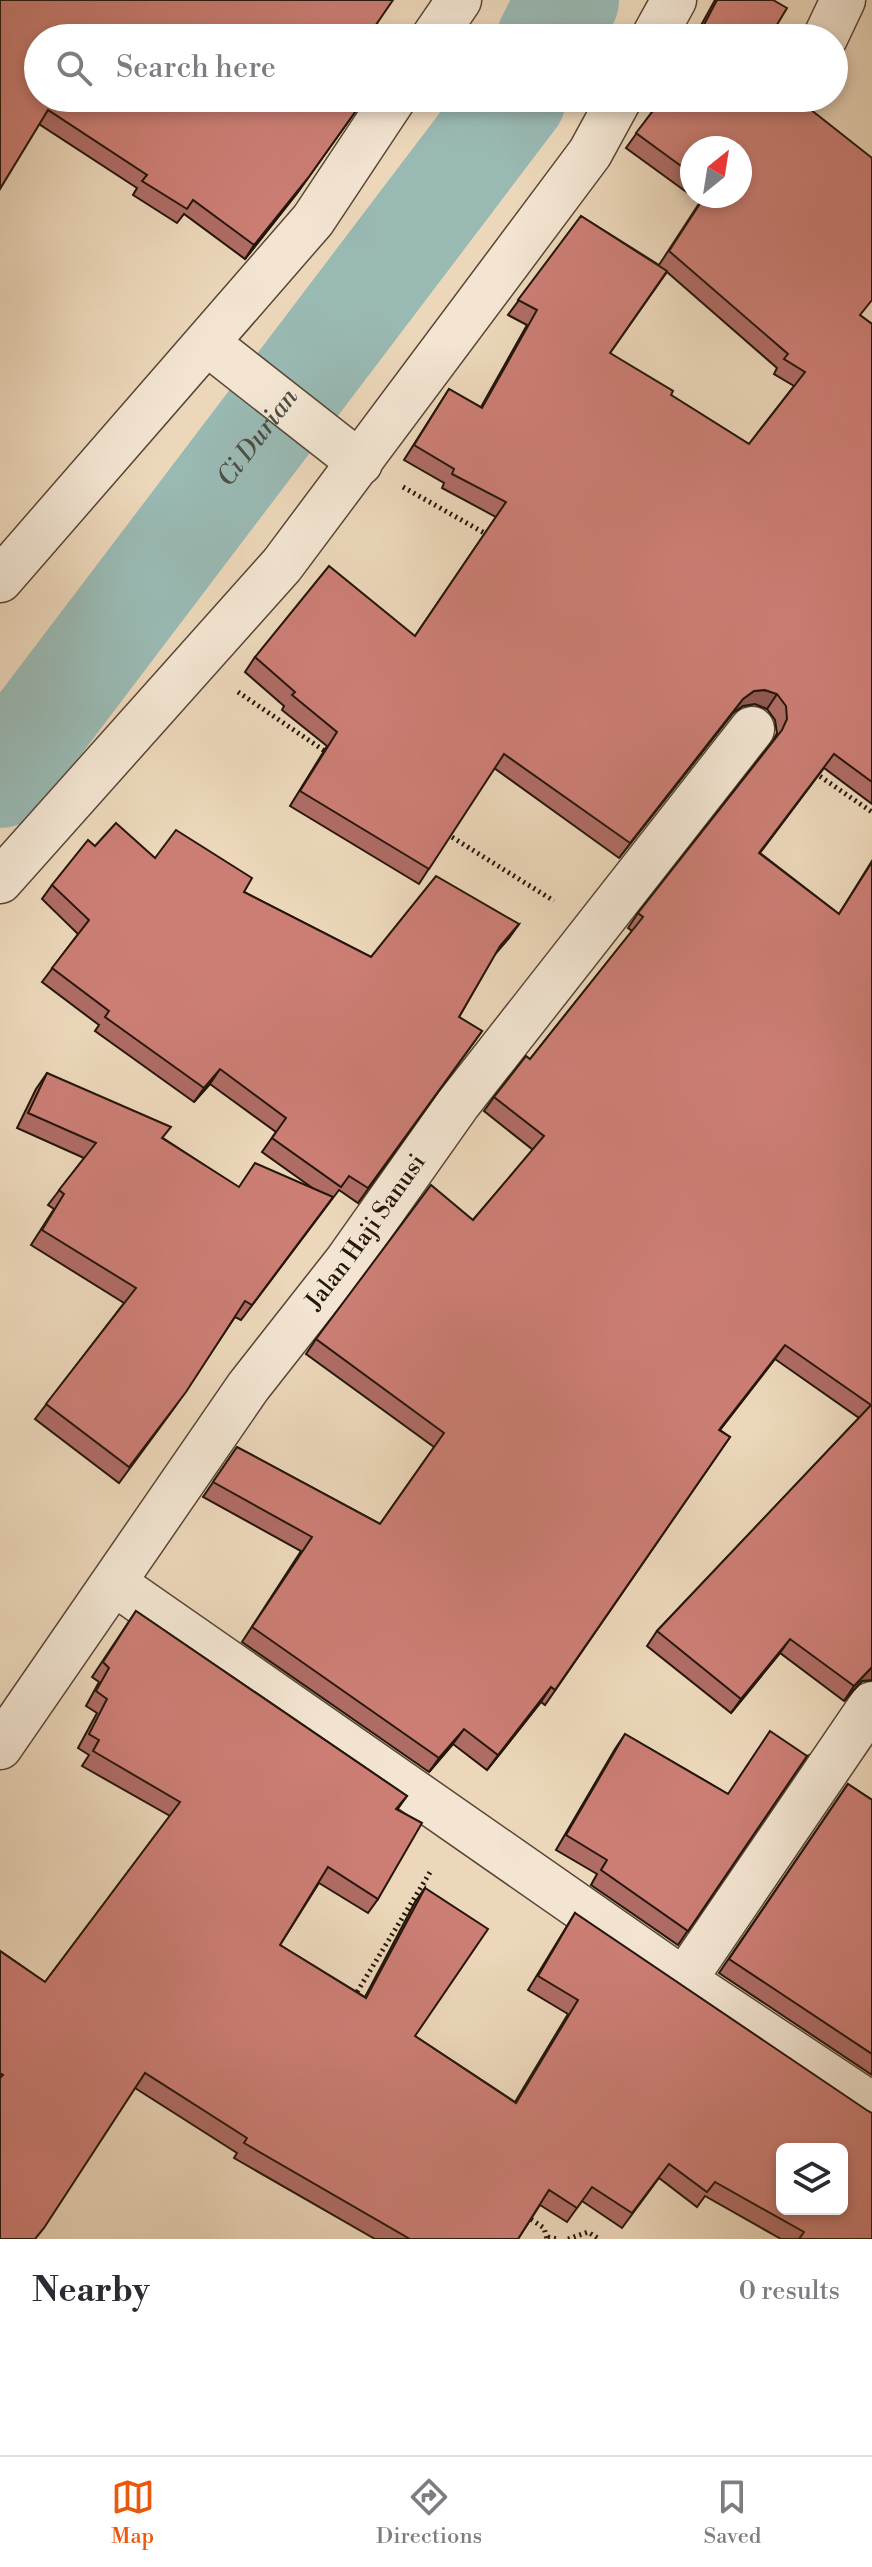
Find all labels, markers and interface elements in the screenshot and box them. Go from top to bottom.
search box [24,24,848,112]
icon: search [52,46,96,90]
text: Search here [116,49,276,87]
north arrow [680,136,752,208]
water label: Ci Durian [210,382,305,493]
street label: Jalan Haji Sanusi [299,1148,433,1317]
map controls [776,2143,848,2215]
button: layers [776,2143,848,2215]
text: Nearby [32,2270,150,2312]
text: 0 results [739,2275,840,2307]
tab: Map [111,2475,155,2550]
tab: Directions [376,2475,482,2550]
tab: Saved [704,2475,761,2550]

